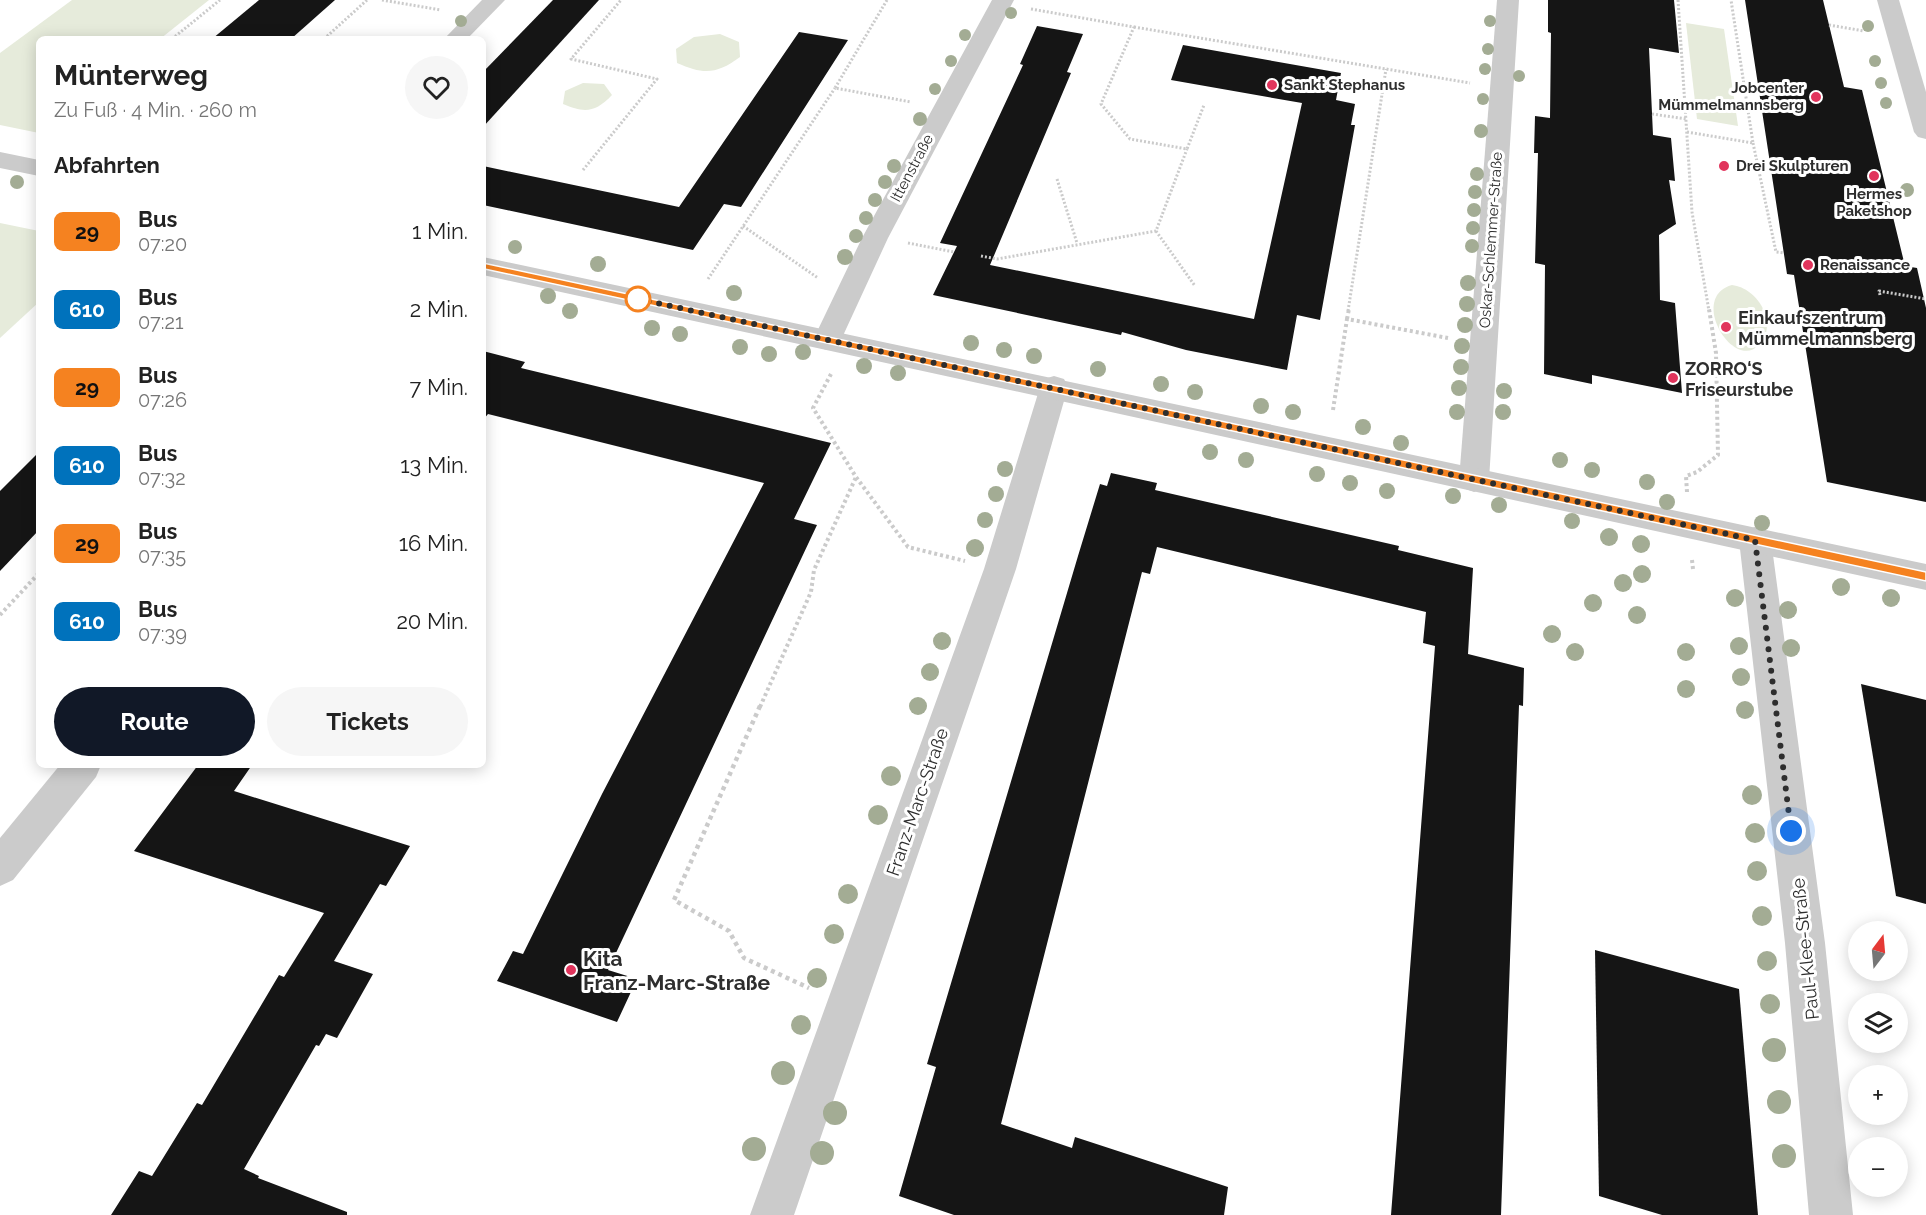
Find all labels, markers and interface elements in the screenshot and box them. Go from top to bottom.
button: heart [405,56,468,119]
text: Münterweg [54,59,208,92]
place label: Sankt Stephanus [1284,76,1405,94]
marker: Sankt Stephanus [1265,78,1279,92]
place label: Jobcenter Mümmelmannsberg [1658,79,1804,114]
marker: Jobcenter Mümmelmannsberg [1809,90,1823,104]
text: Zu Fuß · 4 Min. · 260 m [54,98,257,122]
street label: Ittenstraße [887,131,937,205]
street label: Oskar-Schlemmer-Straße [1476,151,1506,329]
text: Abfahrten [54,152,160,178]
place label: Drei Skulpturen [1736,157,1849,175]
marker: Drei Skulpturen [1717,159,1731,173]
marker: Hermes Paketshop [1867,169,1881,183]
place label: Hermes Paketshop [1836,185,1912,220]
text: Bus [138,206,177,232]
text: 1 Min. [412,218,468,244]
text: 29 [75,219,99,244]
text: 07:20 [138,232,187,256]
place label: Renaissance [1820,256,1910,274]
marker: Renaissance [1801,258,1815,272]
text: Bus [138,284,177,310]
unlabelled marker [625,286,651,312]
text: 2 Min. [410,296,468,322]
text: 610 [69,297,105,322]
place label: Einkaufszentrum Mümmelmannsberg [1738,307,1913,349]
text: 07:21 [138,310,184,334]
marker: Einkaufszentrum Mümmelmannsberg [1719,320,1733,334]
place label: ZORRO‘S Friseurstube [1685,358,1793,400]
text: Bus [138,362,177,388]
marker: ZORRO‘S Friseurstube [1666,371,1680,385]
text: 7 Min. [410,374,468,400]
text: 29 [75,375,99,400]
text: 07:26 [138,388,187,412]
text: Bus [138,440,177,466]
text: 13 Min. [400,452,468,478]
text: 610 [69,453,105,478]
text: 07:32 [138,466,186,490]
text: Bus [138,518,177,544]
text: 16 Min. [399,530,468,556]
text: 29 [75,531,99,556]
text: 07:35 [138,544,186,568]
text: Bus [138,596,177,622]
text: 20 Min. [396,608,468,634]
text: 610 [69,609,105,634]
text: 07:39 [138,622,187,646]
button: Route [54,687,255,756]
button: Tickets [267,687,468,756]
street label: Franz-Marc-Straße [882,725,952,879]
your location [1776,816,1806,846]
street label: Paul-Klee-Straße [1787,877,1823,1021]
north arrow [1848,921,1908,981]
map controls [1848,921,1908,1197]
place label: Kita Franz-Marc-Straße [583,946,770,995]
marker: Kita Franz-Marc-Straße [564,963,578,977]
button: layers [1848,993,1908,1053]
button: + [1848,1065,1908,1125]
button: − [1848,1137,1908,1197]

